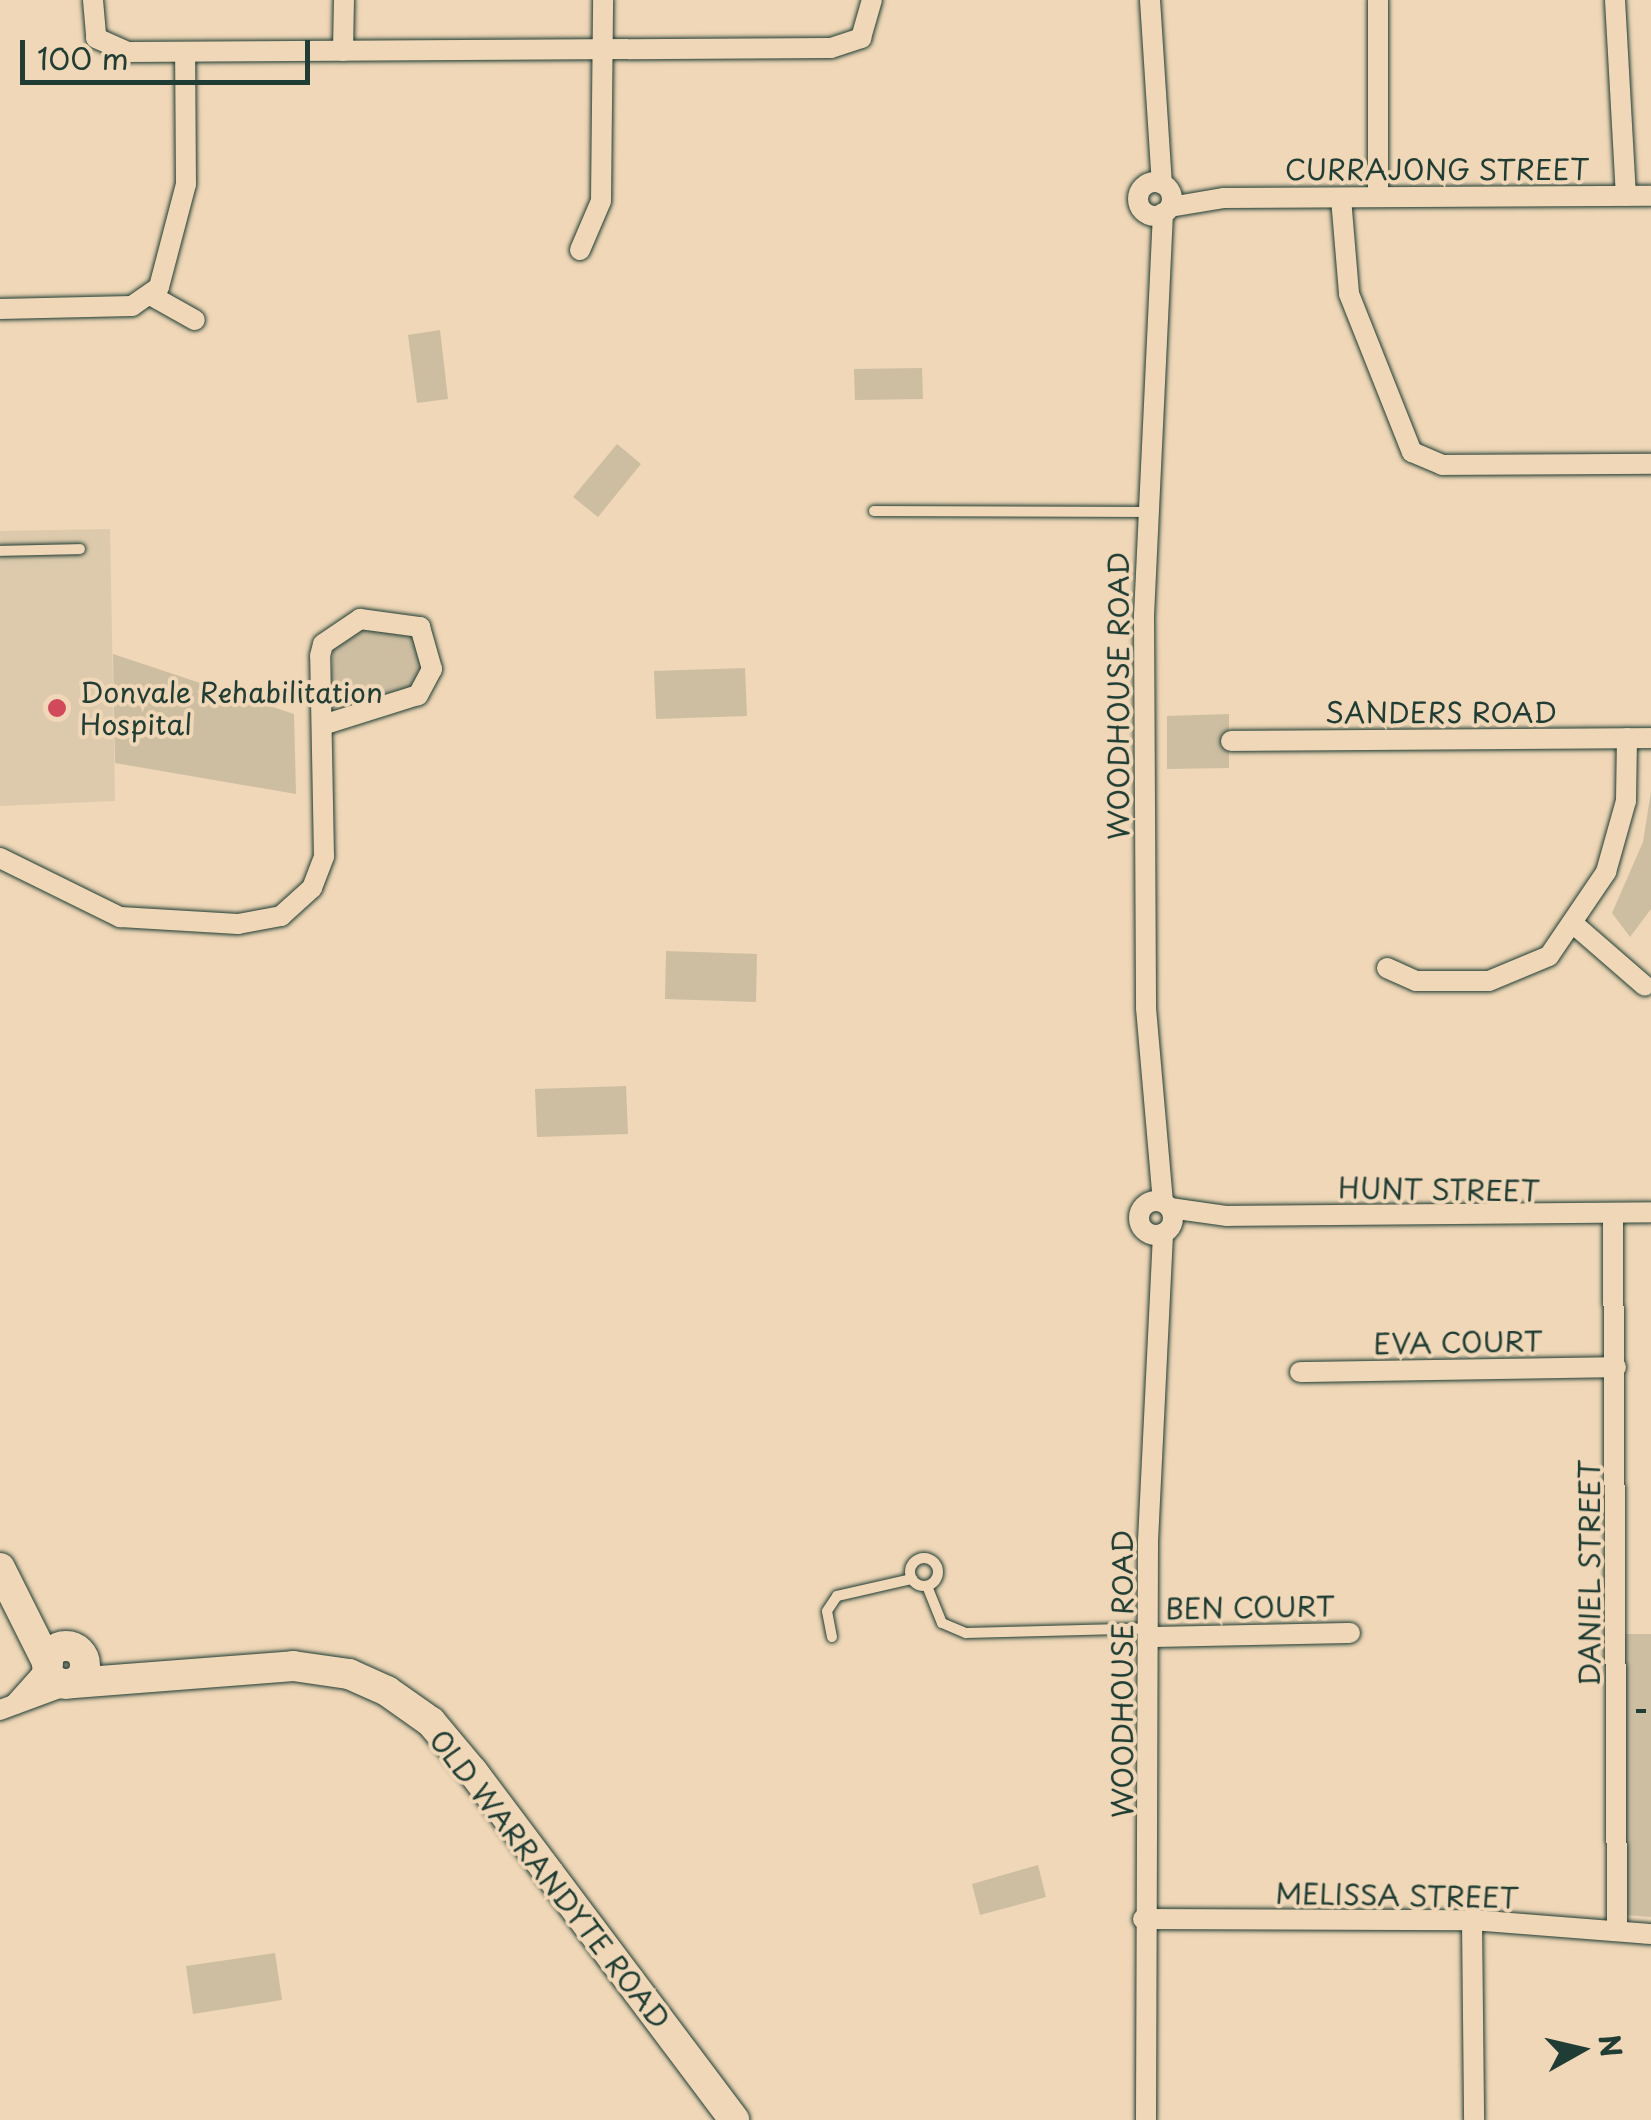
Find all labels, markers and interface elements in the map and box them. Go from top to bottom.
scale bar [25,20,315,82]
text: 100 m [37,35,129,80]
street label: CURRAJONG STREET [1284,152,1590,186]
street label: WOODHOUSE ROAD [1101,551,1135,841]
place label: Donvale Rehabilitation Hospital [80,675,384,741]
marker: Donvale Rehabilitation Hospital [44,695,70,721]
street label: SANDERS ROAD [1324,695,1558,729]
street label: HUNT STREET [1336,1170,1542,1208]
street label: EVA COURT [1374,1324,1542,1360]
street label: DANIEL STREET [1572,1460,1606,1686]
street label: WOODHOUSE ROAD [1105,1529,1139,1819]
street label: BEN COURT [1165,1589,1335,1625]
street label: OLD WARRANDYTE ROAD [421,1721,679,2037]
street label: MELISSA STREET [1275,1876,1519,1914]
north arrow [1531,2000,1631,2100]
text: N [1588,2032,1634,2060]

